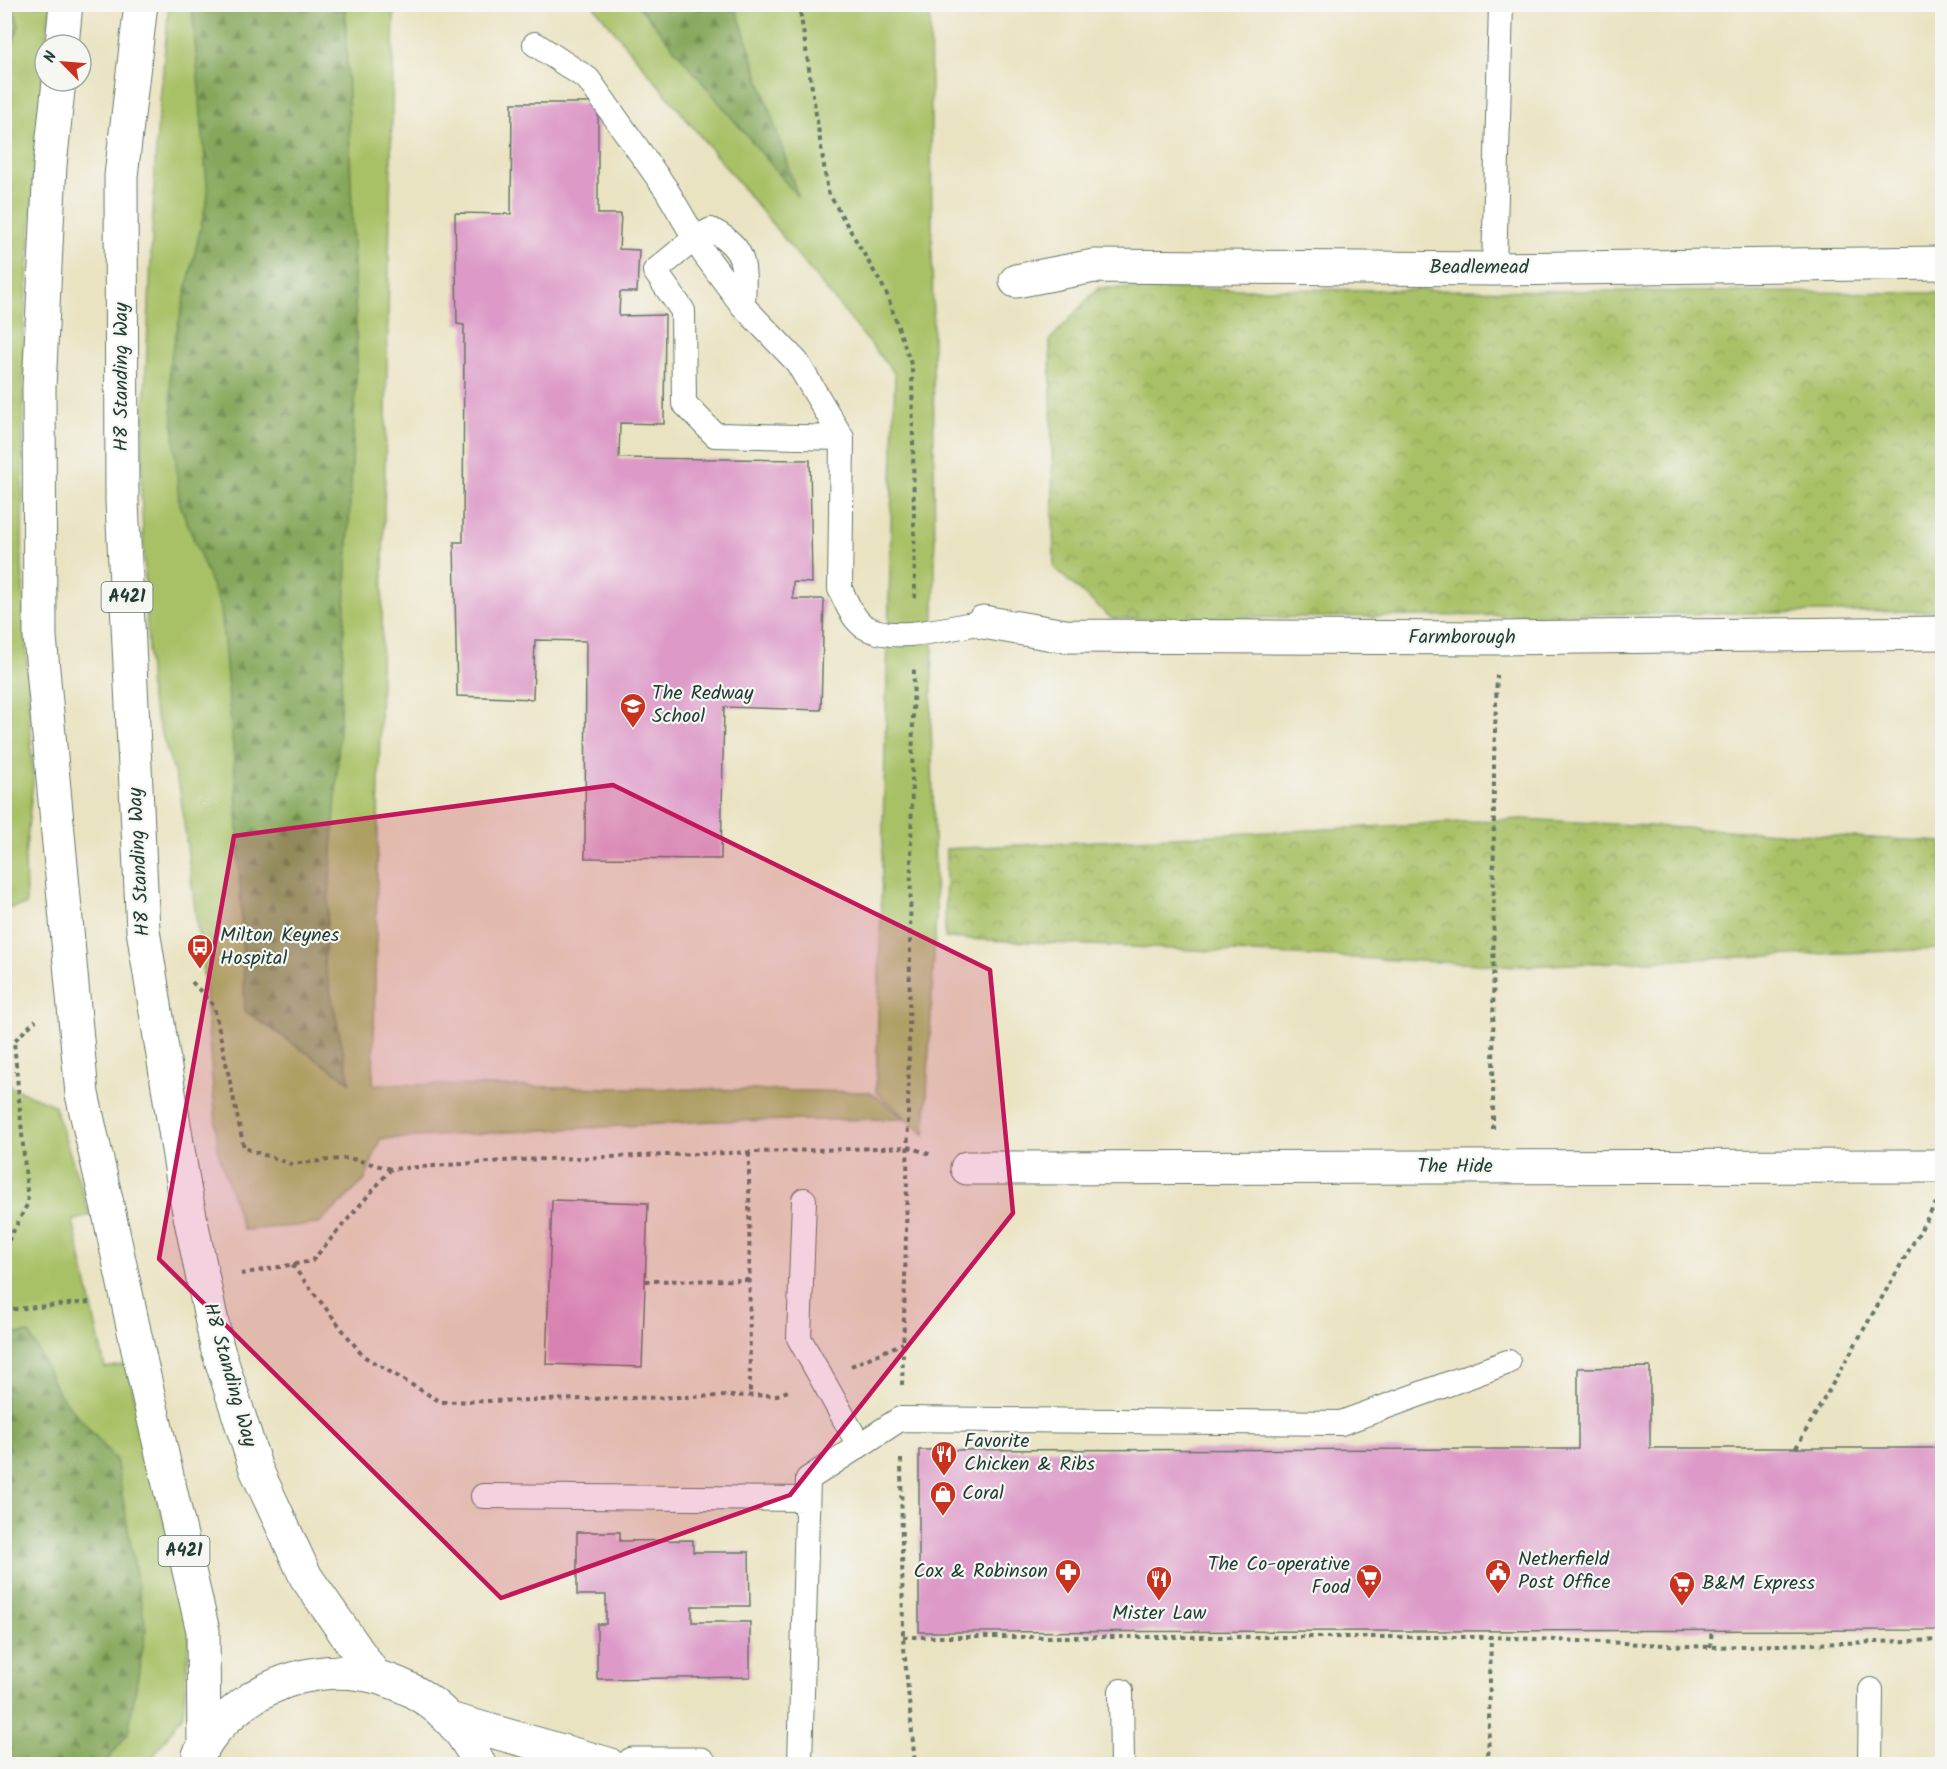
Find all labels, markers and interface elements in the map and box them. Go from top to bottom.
north arrow [33,33,93,93]
text: N [37,47,64,67]
street label: Beadlemead [1429,252,1530,284]
street label: H8 Standing Way [106,302,138,452]
road number: A421 [102,582,152,612]
street label: Farmborough [1408,622,1516,654]
place label: The Redway School [652,678,754,733]
school or university icon: The Redway School [618,691,648,729]
street label: H8 Standing Way [120,786,160,937]
place label: Milton Keynes Hospital [220,920,340,975]
bus stop icon: Milton Keynes Hospital [185,932,215,970]
street label: The Hide [1417,1151,1493,1183]
street label: H8 Standing Way [193,1299,265,1452]
place label: Favorite Chicken & Ribs [964,1426,1095,1481]
restaurant icon: Favorite Chicken & Ribs [929,1439,959,1477]
place label: Coral [962,1478,1004,1510]
shop icon: Coral [928,1479,958,1517]
road number: A421 [158,1536,210,1566]
place label: Netherfield Post Office [1518,1544,1610,1599]
place label: The Co-operative Food [1208,1549,1351,1604]
place label: Cox & Robinson [913,1556,1048,1588]
pharmacy icon: Cox & Robinson [1053,1557,1083,1595]
public building icon: Netherfield Post Office [1483,1557,1513,1595]
supermarket icon: The Co-operative Food [1354,1562,1384,1600]
restaurant icon: Mister Law [1144,1564,1174,1602]
place label: B&M Express [1702,1568,1816,1600]
supermarket icon: B&M Express [1667,1569,1697,1607]
place label: Mister Law [1112,1598,1207,1630]

